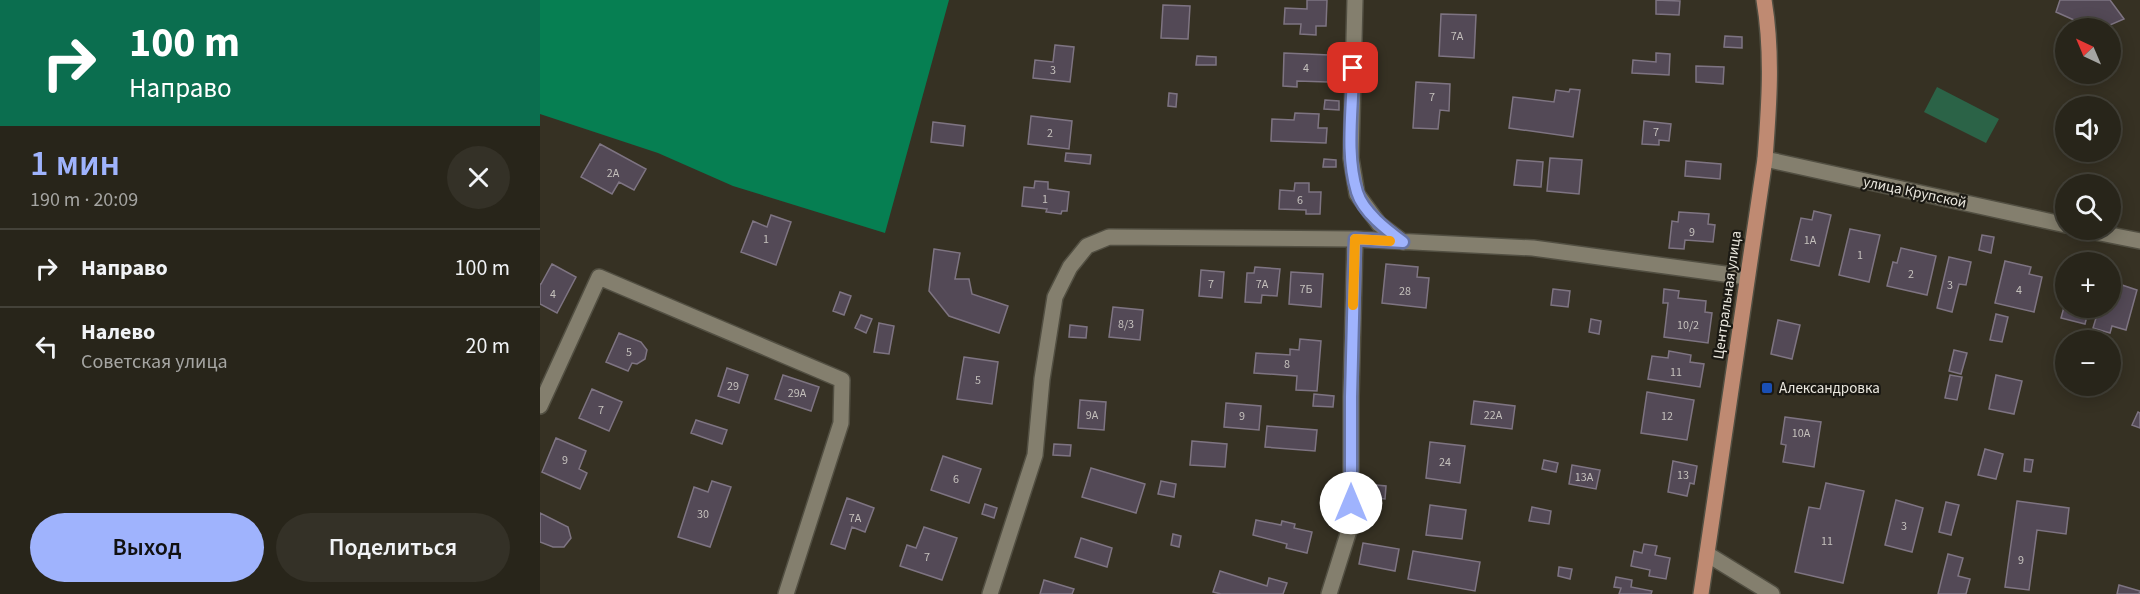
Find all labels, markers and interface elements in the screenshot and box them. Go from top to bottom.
text: 100 m [129,13,240,73]
north arrow [2055,18,2121,84]
map controls [2055,18,2121,396]
icon: right [30,24,108,102]
house number: 7А [1451,28,1464,45]
pin [1327,42,1378,93]
icon: arrive [1336,51,1369,84]
house number: 4 [1303,60,1309,77]
house number: 3 [1050,62,1056,79]
text: Направо [129,69,232,108]
house number: 7 [1429,89,1435,106]
button: sound [2055,96,2121,162]
house number: 7 [1653,124,1659,141]
house number: 2 [1047,125,1053,142]
text: 1 мин [30,138,120,189]
button: close [447,146,510,209]
house number: 2А [607,165,620,182]
street label: улица Крупской [1861,171,1969,214]
button: search [2055,174,2121,240]
text: 190 m · 20:09 [30,186,138,214]
house number: 1 [1042,191,1048,208]
house number: 6 [1297,192,1303,209]
house number: 9 [1689,224,1695,241]
street label: Центральная улица [1708,229,1747,361]
house number: 1 [763,231,769,248]
house number: 1А [1804,232,1817,249]
house number: 1 [1857,247,1863,264]
icon: right [30,252,63,285]
text: Направо [81,252,168,284]
text: 100 m [455,252,510,284]
button: + [2055,252,2121,318]
house number: 2 [1908,266,1914,283]
house number: 7 [1208,276,1214,293]
house number: 7А [1256,276,1269,293]
house number: 3 [1947,277,1953,294]
house number: 7Б [1300,281,1312,298]
house number: 4 [2016,282,2022,299]
house number: 28 [1399,283,1411,300]
house number: 4 [550,286,556,303]
text: Налево [81,316,155,348]
house number: 8/3 [1118,316,1134,333]
house number: 10/2 [1677,317,1699,334]
icon: left [30,330,63,363]
text: 20 m [465,330,510,362]
button: − [2055,330,2121,396]
house number: 5 [626,344,632,361]
text: Советская улица [81,348,228,376]
house number: 8 [1284,356,1290,373]
house number: 11 [1670,364,1682,381]
house number: 5 [975,372,981,389]
house number: 29 [727,378,739,395]
place label: Александровка [1779,378,1880,399]
marker: Александровка [1760,381,1774,395]
house number: 29А [788,385,807,402]
house number: 7 [598,402,604,419]
house number: 9А [1086,407,1099,424]
house number: 22А [1484,407,1503,424]
house number: 9 [1239,408,1245,425]
house number: 12 [1661,408,1673,425]
house number: 10А [1792,425,1811,442]
house number: 9 [562,452,568,469]
house number: 24 [1439,454,1451,471]
house number: 13 [1677,467,1689,484]
house number: 13А [1575,469,1594,486]
house number: 6 [953,471,959,488]
position arrow [1319,471,1383,535]
house number: 30 [697,506,709,523]
house number: 7А [849,510,862,527]
button: Выход [30,513,264,582]
button: Поделиться [276,513,510,582]
house number: 3 [1901,518,1907,535]
house number: 11 [1821,533,1833,550]
house number: 7 [924,549,930,566]
house number: 9 [2018,552,2024,569]

